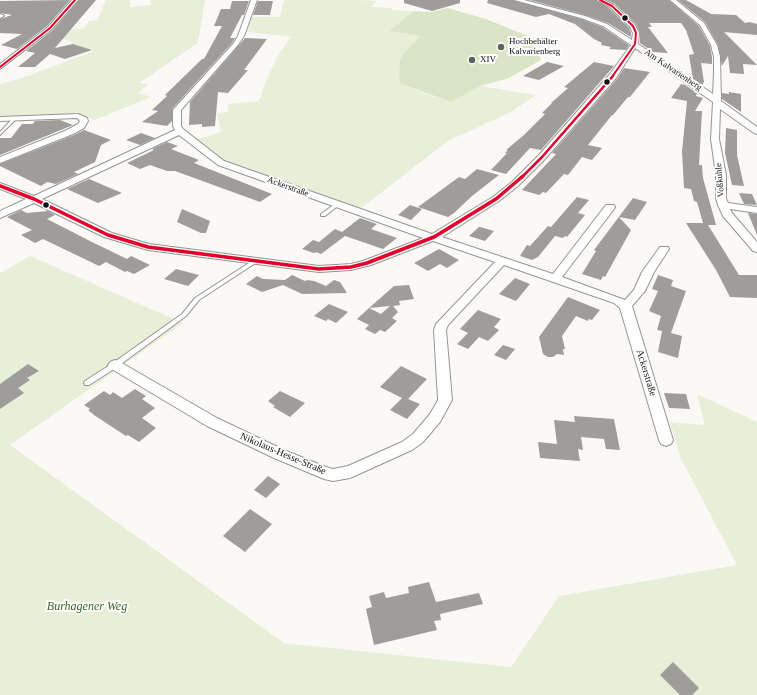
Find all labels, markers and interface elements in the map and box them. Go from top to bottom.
unlabelled marker [620,13,630,23]
place label: Hochbehälter Kalvarienberg [509,37,560,58]
marker: Hochbehälter Kalvarienberg [496,42,506,52]
street label: Am Kalvarienberg [642,47,704,93]
marker: XIV [467,55,477,65]
place label: XIV [480,55,496,65]
unlabelled marker [602,77,612,87]
street label: Voßkuhle [713,162,727,198]
street label: Ackerstraße [266,174,310,200]
unlabelled marker [41,200,51,210]
street label: Ackerstraße [633,348,659,398]
street label: Nikolaus-Hesse-Straße [238,430,328,478]
park label: Burhagener Weg [47,600,127,614]

